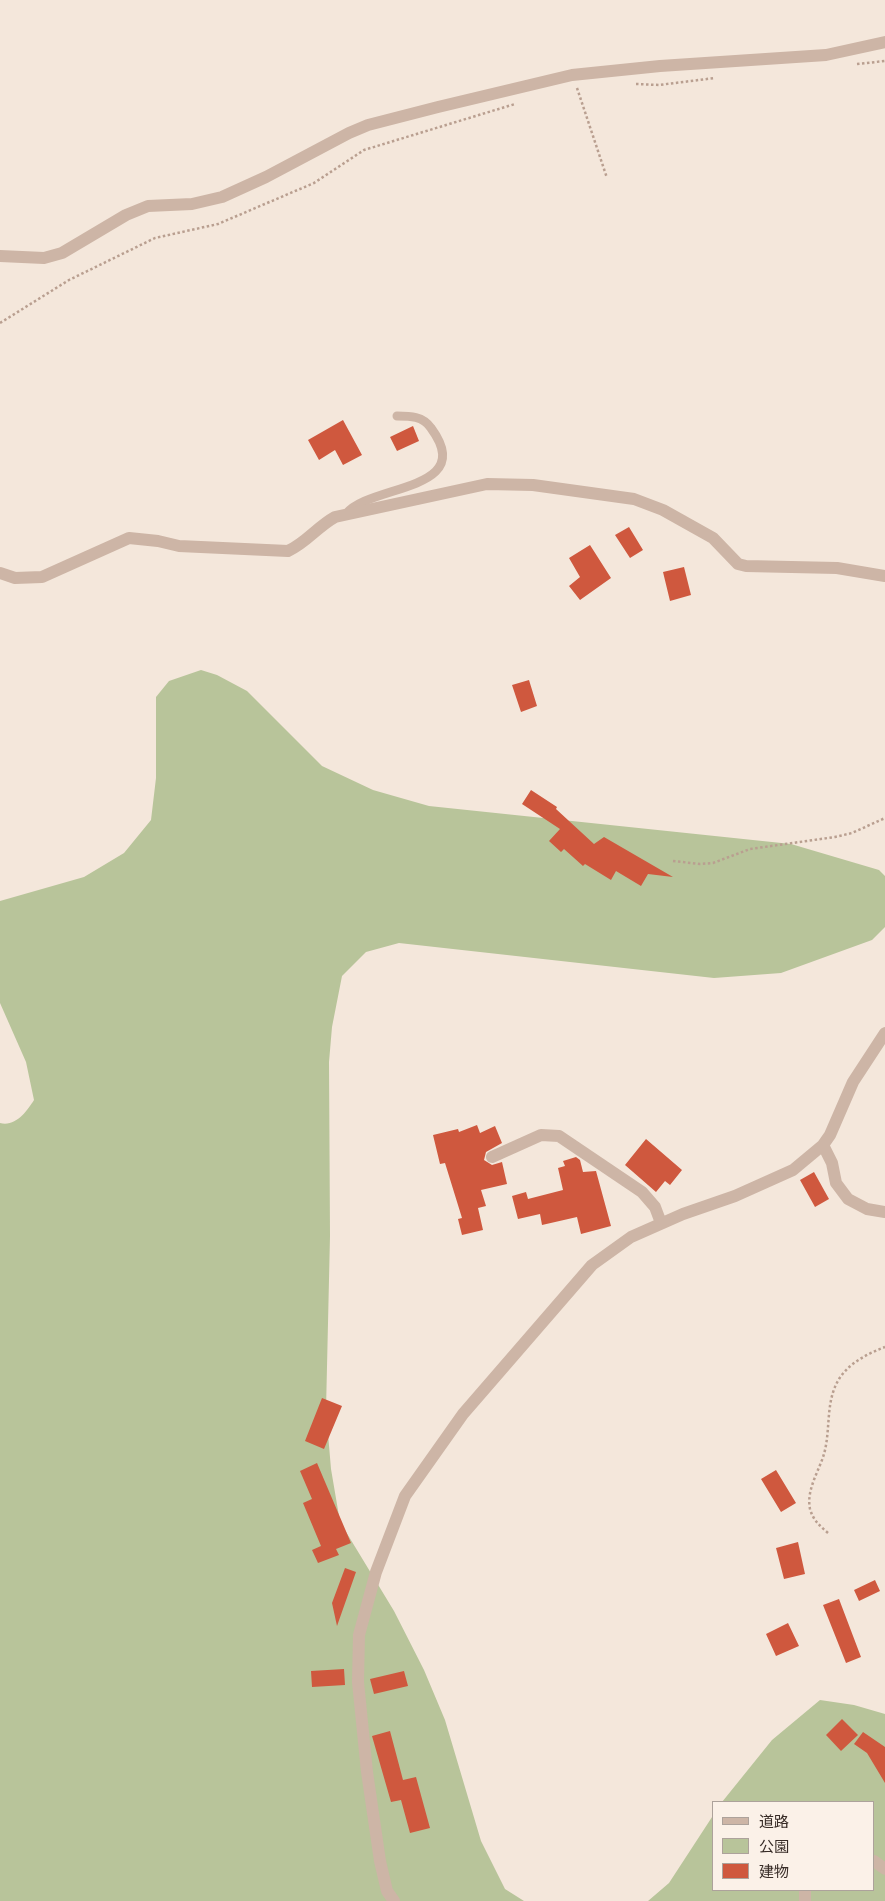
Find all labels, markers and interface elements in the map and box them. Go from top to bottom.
legend [712,1801,875,1891]
text: 道路 [759,1813,789,1832]
text: 公園 [759,1838,789,1857]
text: 建物 [759,1863,789,1882]

